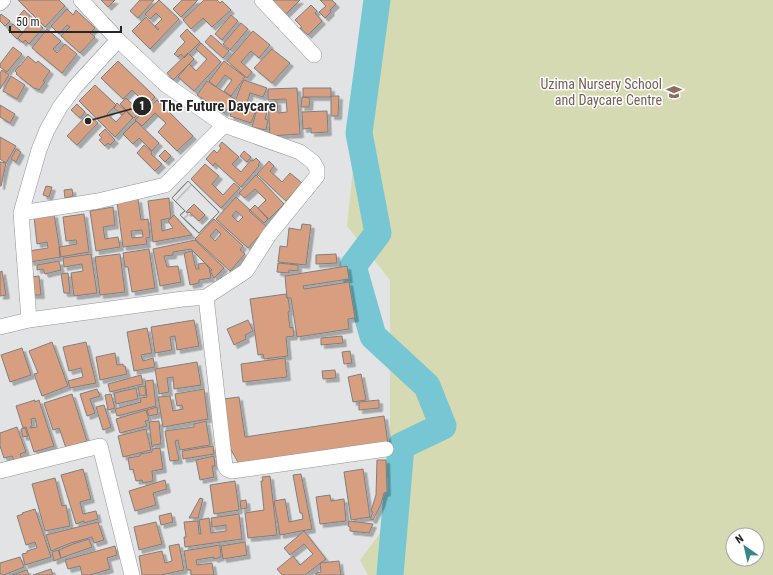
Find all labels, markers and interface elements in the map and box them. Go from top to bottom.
scale bar [10,8,121,34]
text: 50 m [16,15,40,29]
place label: Uzima Nursery School and Daycare Centre [540,76,662,108]
school or university icon: Uzima Nursery School and Daycare Centre [665,83,683,101]
callout: The Future Daycare [132,92,284,119]
text: The Future Daycare [160,97,276,115]
text: 1 [139,99,145,113]
north arrow [725,527,765,567]
text: N [733,532,746,546]

